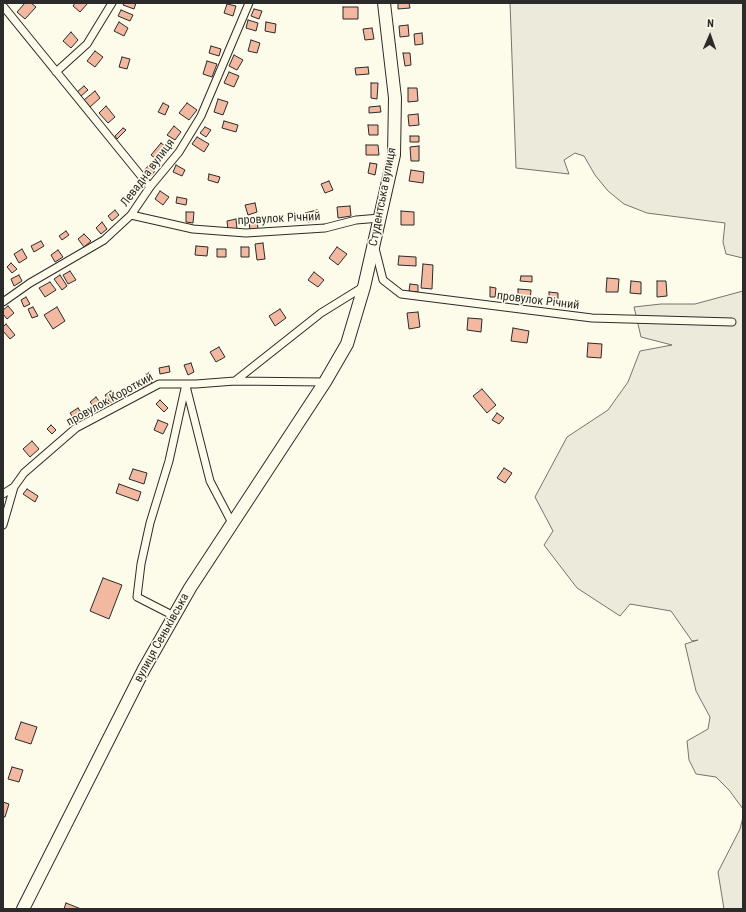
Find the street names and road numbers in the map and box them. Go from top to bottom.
street label: Левадна вулиця [118,136,178,210]
street label: Студентська вулиця [366,146,400,248]
street label: провулок Річний [237,210,321,228]
street label: провулок Рiчний [496,289,580,313]
street label: провулок Короткий [64,370,156,430]
street label: вулиця Сенькiвська [132,591,192,685]

